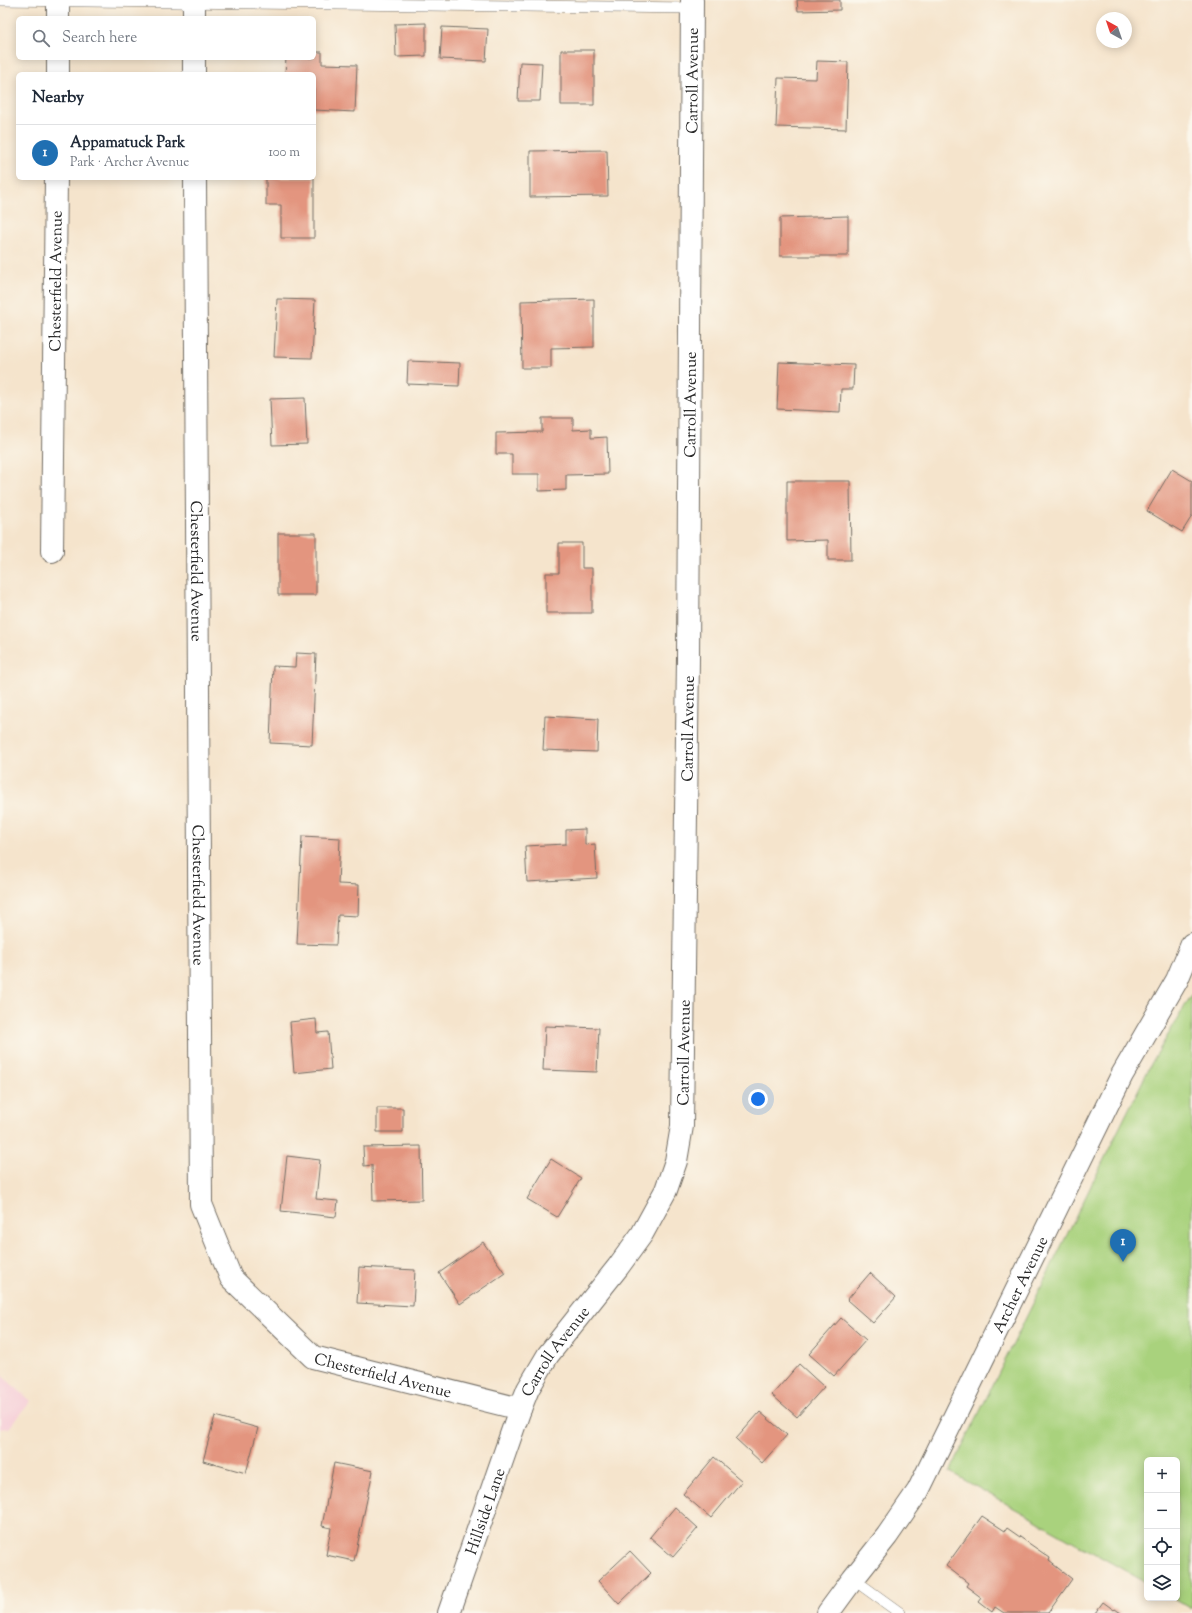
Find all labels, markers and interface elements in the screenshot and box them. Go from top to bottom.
north arrow [1096,12,1132,48]
search box [16,16,316,60]
icon: search [30,27,52,49]
street label: Carroll Avenue [682,27,706,134]
text: Search here [62,28,137,49]
text: Nearby [32,86,84,110]
text: Appamatuck Park [70,133,185,154]
text: 1 [43,144,47,162]
text: 100 m [268,144,300,162]
text: Park · Archer Avenue [70,154,189,172]
street label: Chesterfield Avenue [45,210,70,352]
street label: Carroll Avenue [680,351,704,458]
street label: Chesterfield Avenue [183,500,207,642]
street label: Carroll Avenue [677,675,702,782]
street label: Chesterfield Avenue [185,824,209,966]
street label: Carroll Avenue [673,999,698,1106]
your location [748,1089,768,1109]
pin: 1 [1110,1229,1136,1262]
street label: Archer Avenue [988,1233,1055,1338]
street label: Carroll Avenue [517,1302,596,1400]
street label: Chesterfield Avenue [311,1349,454,1405]
map controls [1144,1457,1180,1601]
button: + [1144,1457,1180,1493]
street label: Hillside Lane [461,1465,513,1558]
button: − [1144,1493,1180,1529]
button: locate [1144,1529,1180,1565]
button: layers [1144,1565,1180,1601]

